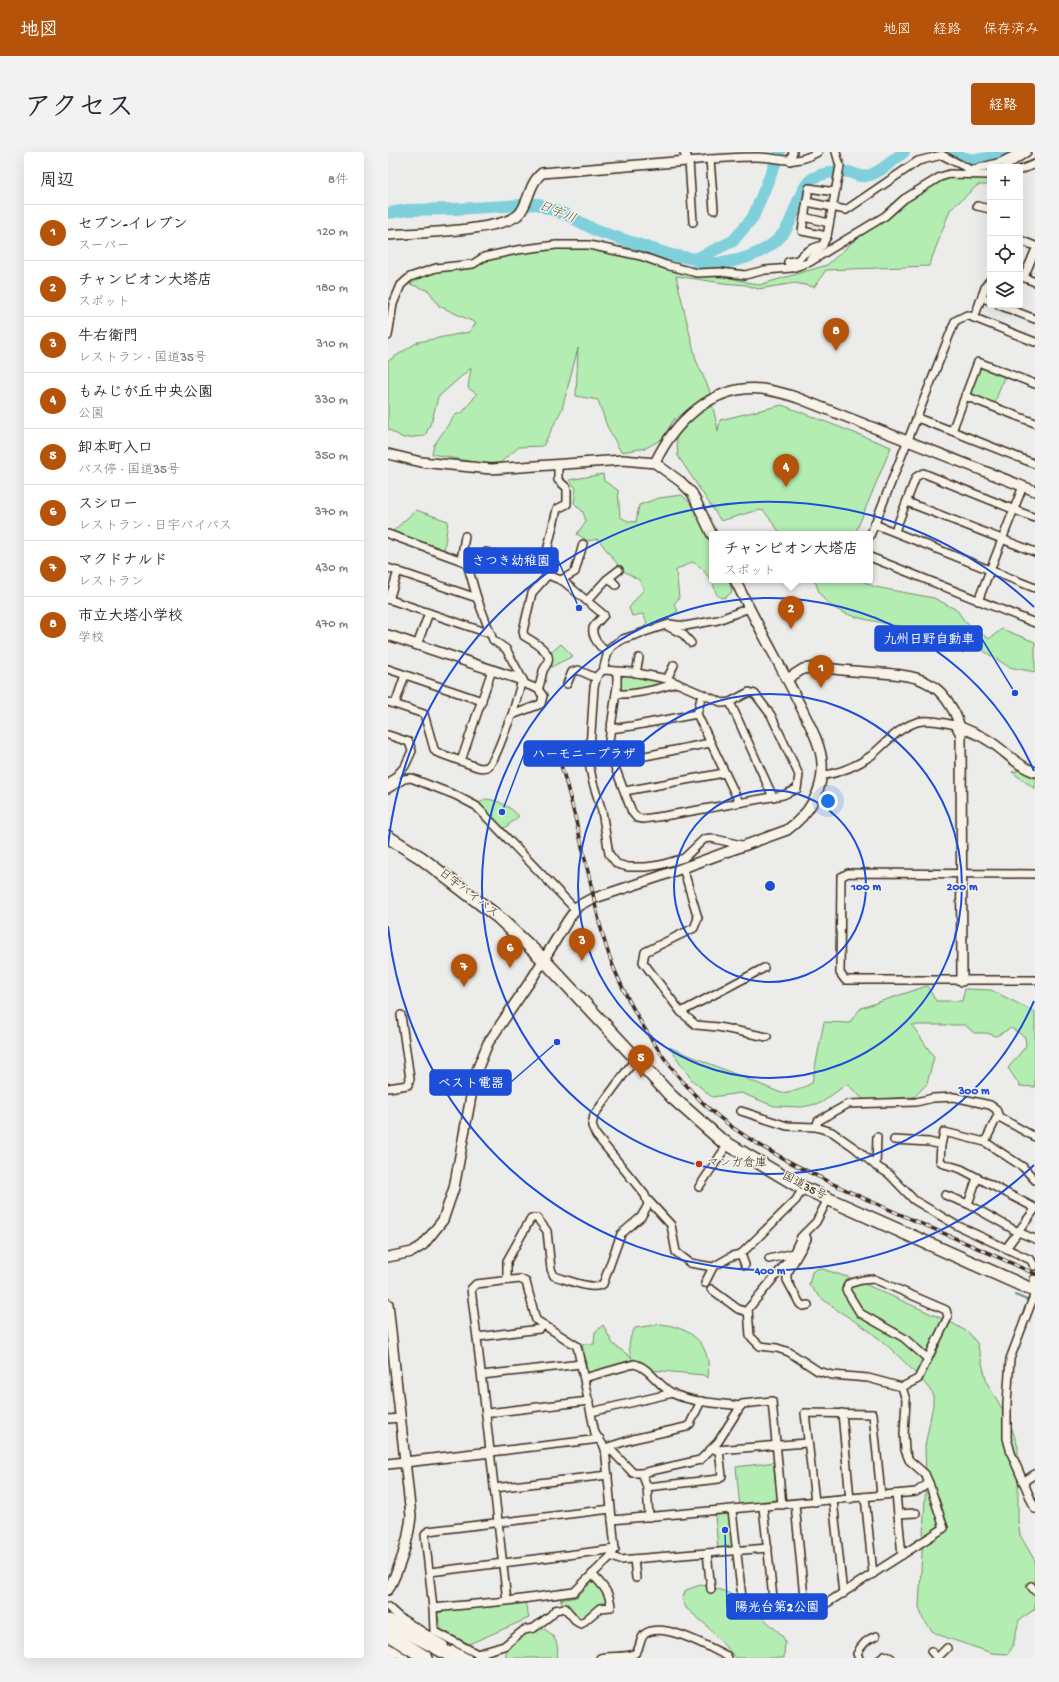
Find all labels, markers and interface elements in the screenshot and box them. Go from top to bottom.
text: 地図 [20,20,58,43]
text: 地図 [883,22,911,39]
text: 経路 [933,22,961,39]
text: 保存済み [983,22,1039,39]
button: 経路 [971,83,1035,125]
text: アクセス [24,93,134,126]
map controls [987,164,1023,308]
button: + [987,164,1023,200]
text: 周辺 [40,172,74,192]
text: 8件 [328,173,348,188]
water label: 日宇川 [536,198,578,227]
button: − [987,200,1023,236]
text: セブン-イレブン [78,216,188,234]
text: 1 [50,225,56,240]
text: 120 m [317,225,348,240]
button: locate [987,236,1023,272]
text: スーパー [78,239,129,254]
text: チャンピオン大塔店 [78,272,212,290]
button: layers [987,272,1023,308]
text: 2 [50,281,56,296]
text: 180 m [316,281,348,296]
text: スポット [78,295,130,310]
pin: 8 [823,318,849,351]
text: 牛右衛門 [78,328,138,346]
text: 3 [50,337,56,352]
text: 310 m [316,337,348,352]
text: レストラン · 国道35号 [78,351,207,366]
text: もみじが丘中央公園 [78,384,213,402]
text: 4 [50,393,56,408]
text: 330 m [315,393,348,408]
text: 公園 [78,407,104,422]
text: 卸本町入口 [78,440,153,458]
text: 5 [50,449,56,464]
text: 350 m [315,449,348,464]
pin: 4 [773,454,799,487]
text: バス停 · 国道35号 [78,463,180,478]
text: スシロー [78,496,138,514]
text: 6 [50,505,56,520]
text: 370 m [315,505,348,520]
text: レストラン · 日宇バイパス [78,519,232,534]
popup [709,531,873,583]
text: チャンピオン大塔店 [724,541,858,559]
callout: さつき幼稚園 [464,548,558,573]
text: マクドナルド [78,552,167,570]
text: さつき幼稚園 [472,554,550,570]
text: 7 [50,561,56,576]
text: 430 m [315,561,348,576]
text: スポット [724,564,776,579]
text: レストラン [78,575,144,590]
pin: 2 [778,596,804,629]
text: 市立大塔小学校 [78,608,183,626]
text: 8 [49,617,57,632]
text: 470 m [315,617,348,632]
callout: 九州日野自動車 [875,626,982,651]
text: 学校 [78,631,104,646]
text: 九州日野自動車 [883,632,975,648]
pin: 1 [808,655,834,688]
callout: ハーモニープラザ [524,741,644,766]
text: ハーモニープラザ [532,747,636,763]
your location [818,791,838,811]
street label: 日宇バイパス [435,866,501,922]
centre of rings [763,879,777,893]
text: 100 m [850,881,881,895]
text: 200 m [947,881,978,895]
pin: 3 [569,928,595,961]
pin: 6 [497,935,523,968]
pin: 7 [451,954,477,987]
pin: 5 [628,1045,654,1078]
callout: ベスト電器 [430,1070,511,1095]
text: ベスト電器 [438,1076,504,1092]
text: 300 m [957,1085,990,1099]
place label: マンガ倉庫 [707,1156,767,1171]
marker: マンガ倉庫 [694,1159,704,1169]
street label: 国道35号 [779,1169,829,1204]
text: 400 m [754,1265,786,1279]
callout: 陽光台第2公園 [727,1594,827,1619]
text: 陽光台第2公園 [735,1600,819,1616]

